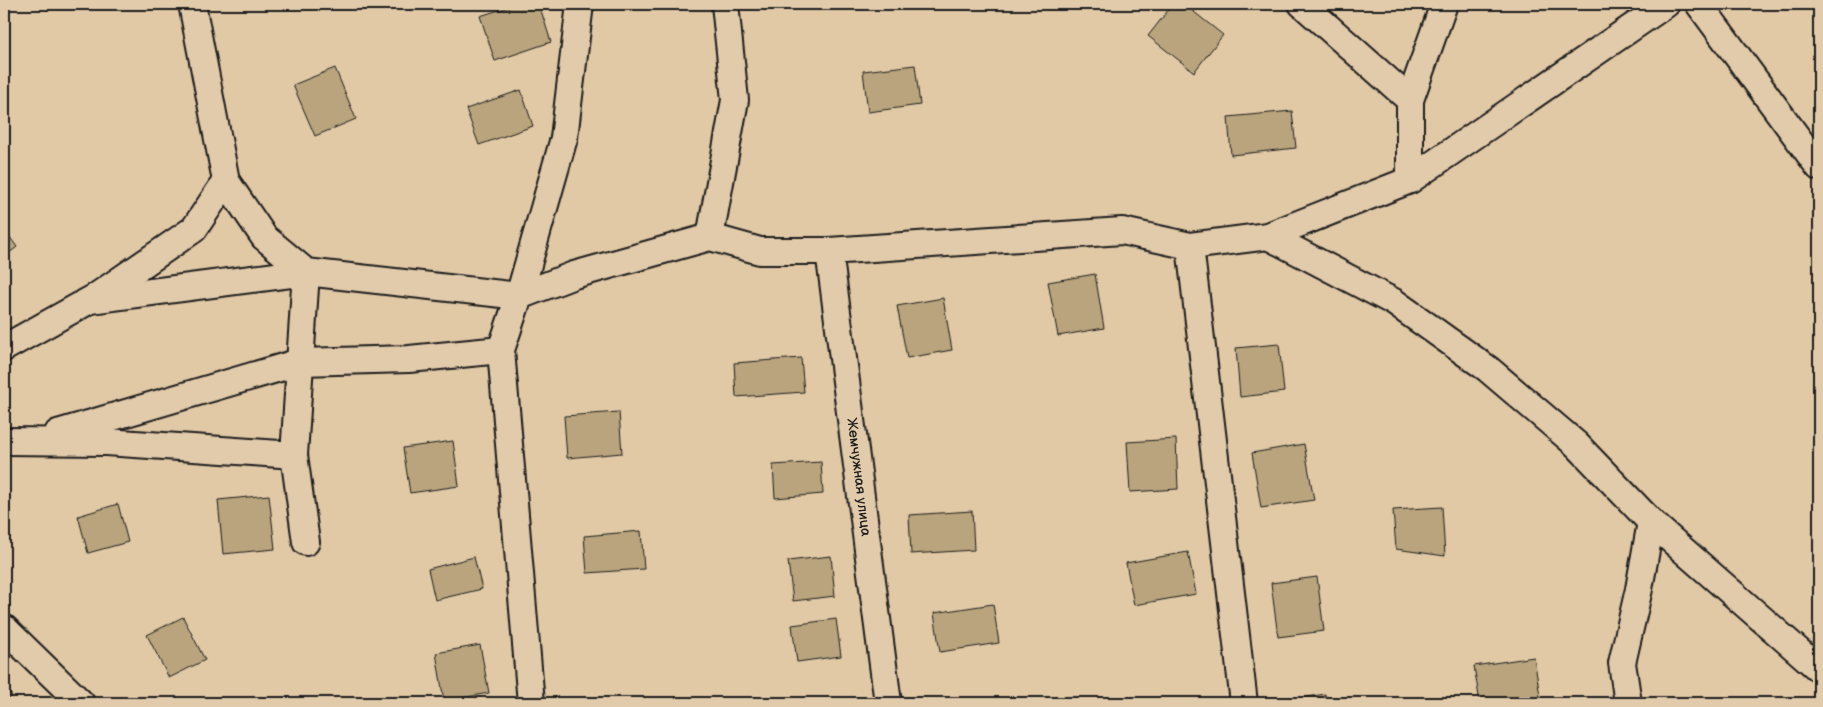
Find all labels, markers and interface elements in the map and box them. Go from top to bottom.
street label: Жемчужная улица [843,417,875,538]

